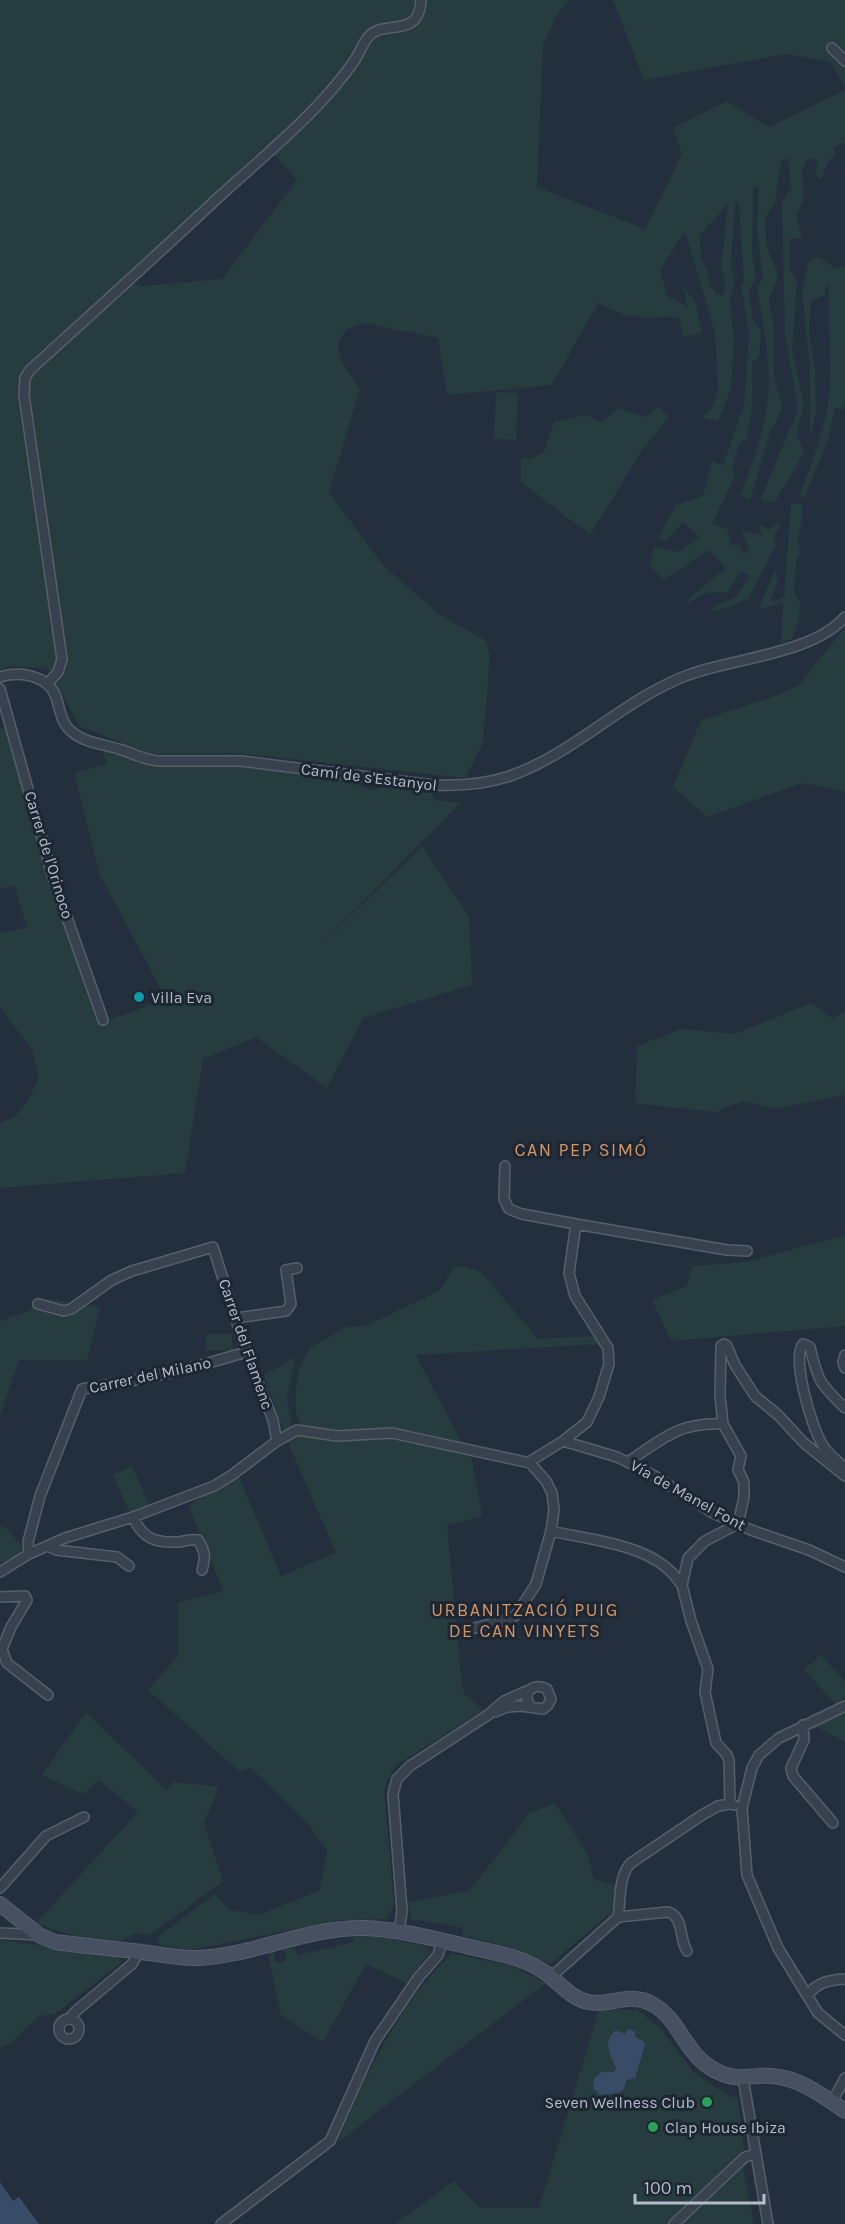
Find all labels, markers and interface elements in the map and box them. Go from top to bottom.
street label: Camí de s'Estanyol [300,759,438,795]
street label: Carrer de l'Orinoco [21,789,77,921]
place label: Villa Eva [151,988,212,1007]
marker: Villa Eva [132,990,146,1004]
district label: CAN PEP SIMÓ [514,1138,648,1161]
street label: Carrer del Flamenc [215,1276,277,1412]
street label: Carrer del Milano [87,1353,213,1397]
street label: Vía de Manel Font [627,1455,749,1535]
district label: URBANITZACIÓ PUIG DE CAN VINYETS [431,1598,619,1642]
place label: Seven Wellness Club [544,2093,695,2112]
marker: Seven Wellness Club [700,2095,714,2109]
place label: Clap House Ibiza [665,2118,786,2137]
marker: Clap House Ibiza [646,2120,660,2134]
scale bar [635,2167,764,2205]
text: 100 m [644,2177,692,2199]

